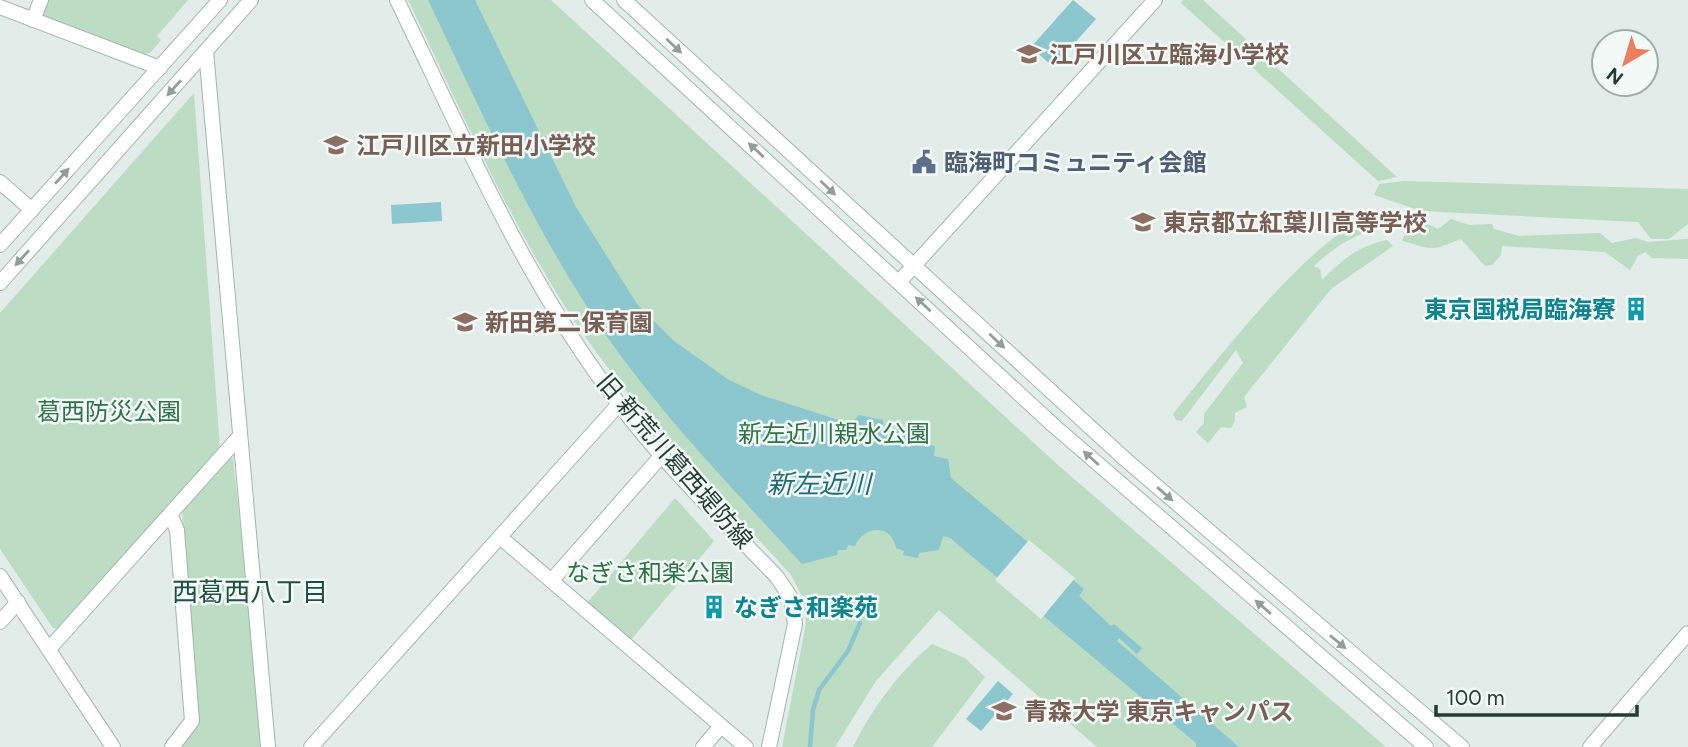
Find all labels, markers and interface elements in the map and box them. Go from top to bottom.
north arrow [1590,28,1660,98]
one-way arrow [666,38,683,53]
school or university icon: 江戸川区立臨海小学校 [1015,40,1043,68]
place label: 江戸川区立臨海小学校 [1049,40,1289,69]
text: N [1602,62,1628,90]
one-way arrow [166,79,182,97]
school or university icon: 江戸川区立新田小学校 [322,131,350,159]
place label: 江戸川区立新田小学校 [356,131,596,160]
one-way arrow [747,142,765,158]
public building icon: 臨海町コミュニティ会館 [910,148,938,176]
place label: 臨海町コミュニティ会館 [944,148,1207,177]
one-way arrow [54,167,70,185]
one-way arrow [819,180,837,196]
school or university icon: 東京都立紅葉川高等学校 [1129,208,1157,236]
place label: 東京都立紅葉川高等学校 [1163,208,1427,237]
one-way arrow [14,249,30,267]
place label: 東京国税局臨海寮 [1424,295,1616,324]
building icon: 東京国税局臨海寮 [1622,295,1650,323]
one-way arrow [914,296,932,312]
school or university icon: 新田第二保育園 [451,308,479,336]
place label: 新田第二保育園 [485,308,653,337]
one-way arrow [988,333,1005,349]
street label: 旧 新荒川葛西堤防線 [591,368,759,554]
park label: 葛西防災公園 [37,397,181,426]
park label: 新左近川親水公園 [738,419,930,448]
one-way arrow [1082,451,1099,466]
water label: 新左近川 [767,468,874,500]
one-way arrow [1156,486,1174,502]
park label: なぎさ和楽公園 [566,558,734,587]
district label: 西葛西八丁目 [172,576,328,608]
building icon: なぎさ和楽苑 [700,593,728,621]
place label: なぎさ和楽苑 [734,593,878,622]
one-way arrow [1254,600,1271,615]
one-way arrow [1330,634,1347,649]
scale bar [1436,674,1637,718]
text: 100 m [1446,685,1505,710]
school or university icon: 青森大学 東京キャンパス [990,697,1018,725]
place label: 青森大学 東京キャンパス [1024,697,1294,726]

